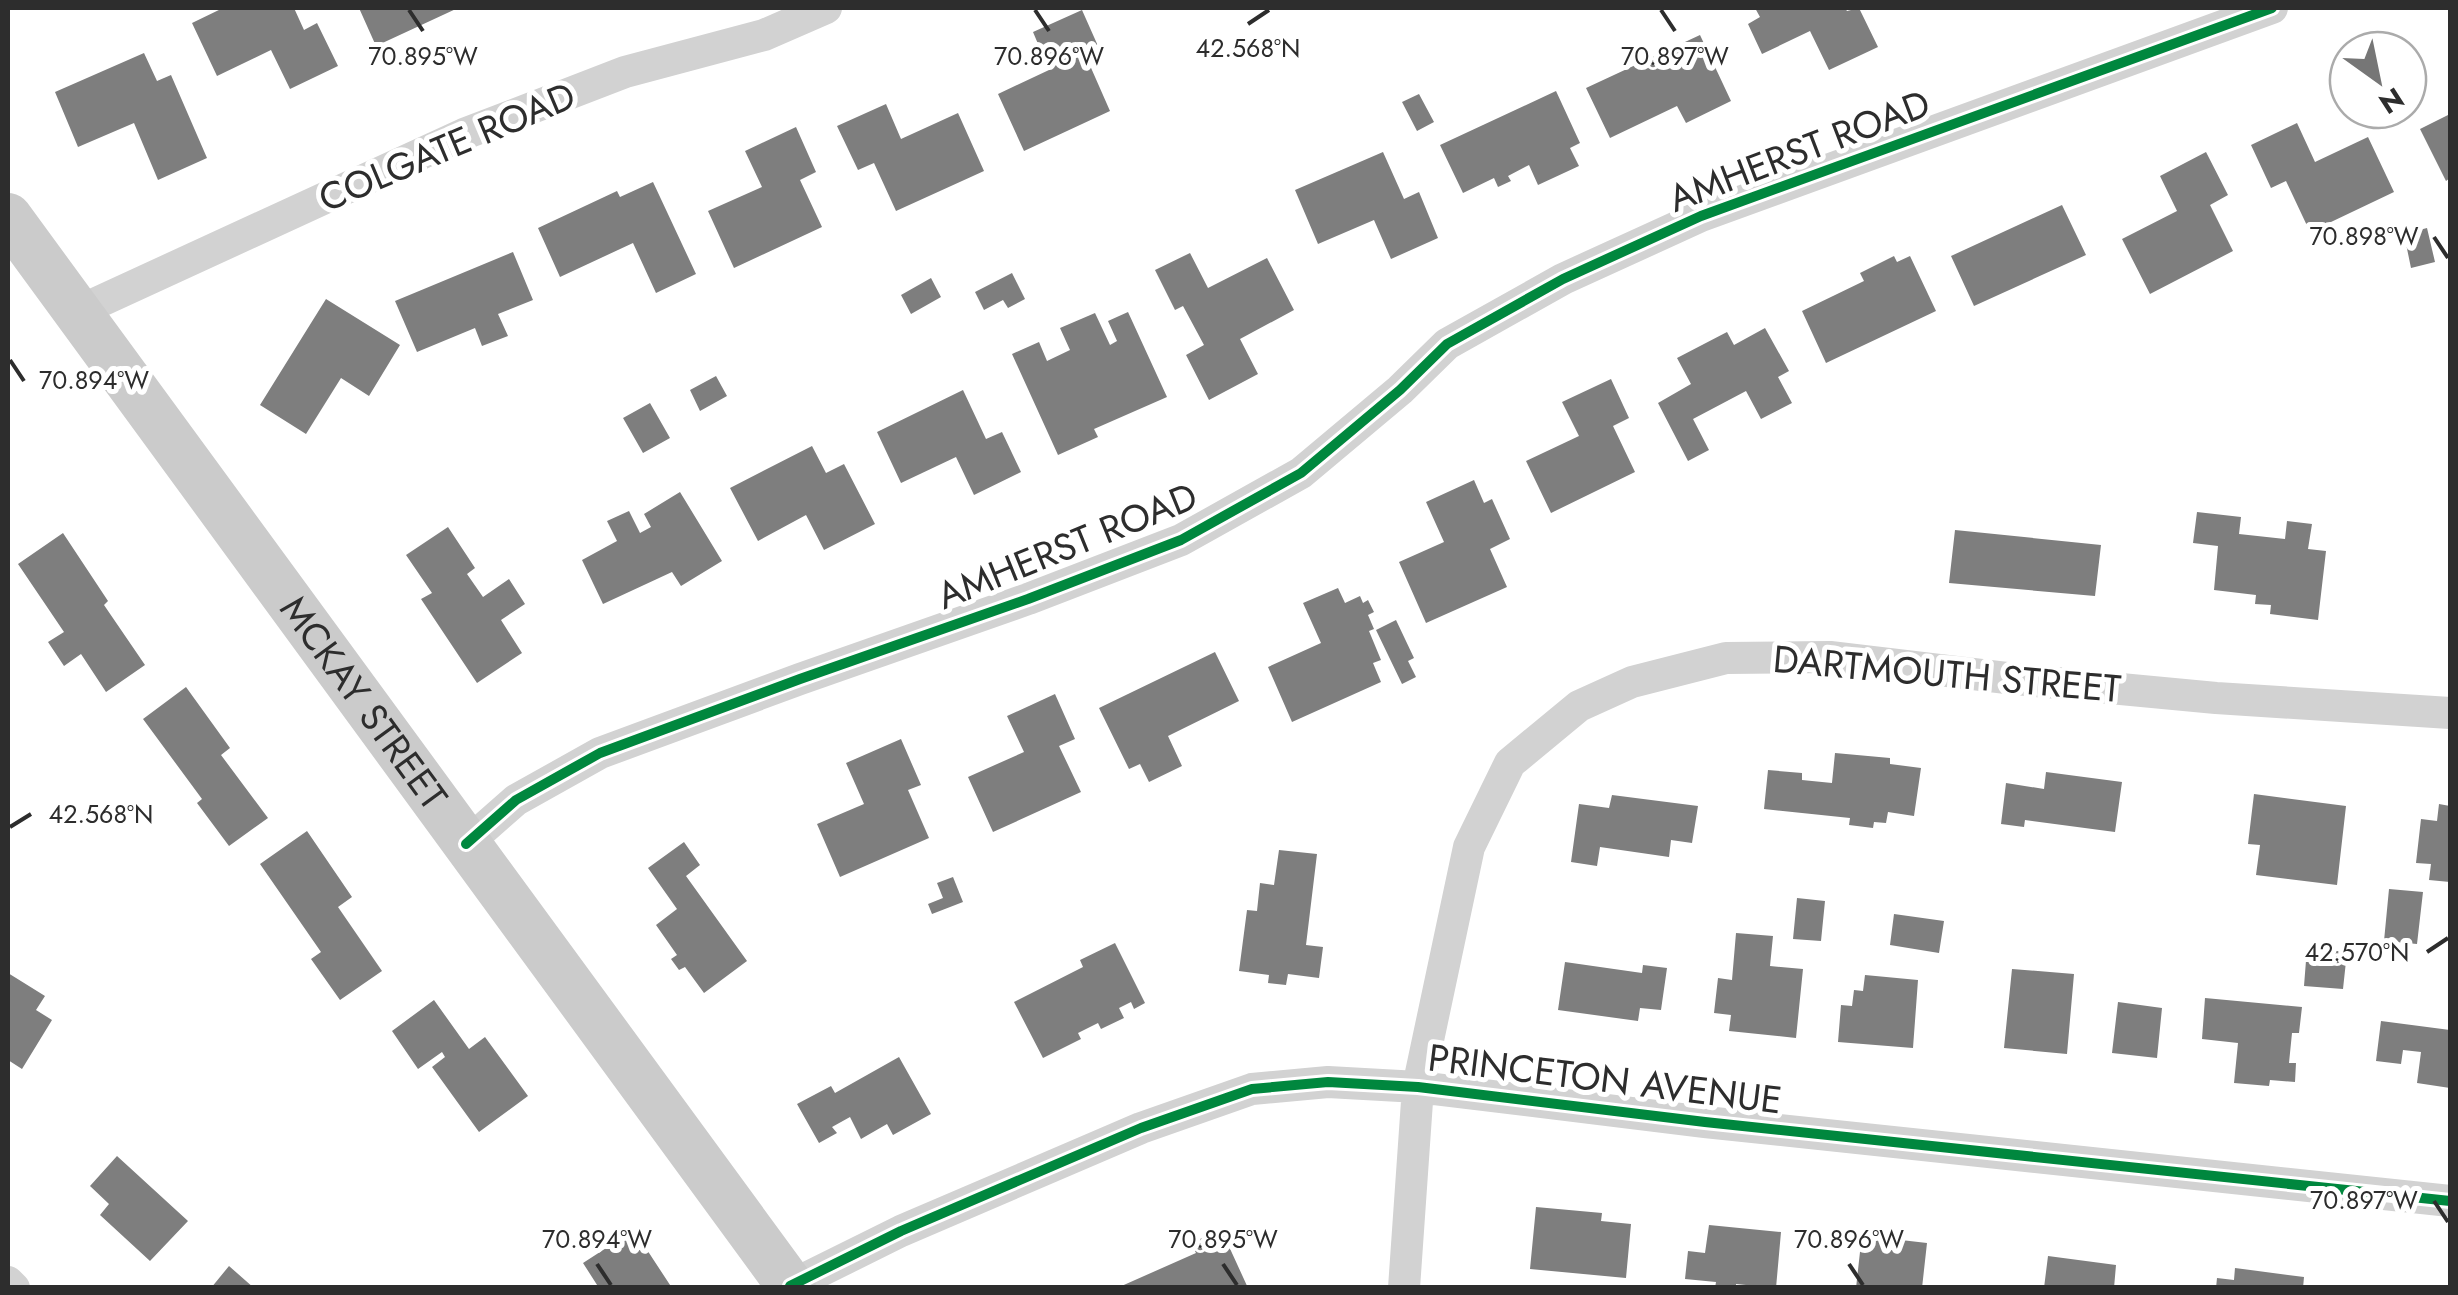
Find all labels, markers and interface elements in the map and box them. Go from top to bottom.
text: 42.568°N [1196,30,1300,66]
north arrow [2328,30,2428,130]
text: 70.895°W [368,38,478,74]
text: 70.896°W [994,38,1104,74]
text: 70.897°W [1621,38,1729,74]
street label: COLGATE ROAD [310,68,584,225]
street label: AMHERST ROAD [1660,75,1938,226]
text: N [2371,77,2412,124]
text: 70.898°W [2309,218,2419,254]
text: 70.894°W [39,362,149,398]
street label: AMHERST ROAD [928,468,1205,623]
street label: MCKAY STREET [267,584,461,821]
street label: DARTMOUTH STREET [1771,631,2124,716]
text: 42.568°N [49,796,153,832]
text: 42.570°N [2305,934,2409,970]
street label: PRINCETON AVENUE [1425,1030,1785,1127]
text: 70.897°W [2310,1182,2418,1218]
text: 70.894°W [542,1221,652,1257]
text: 70.895°W [1168,1221,1278,1257]
text: 70.896°W [1794,1221,1904,1257]

